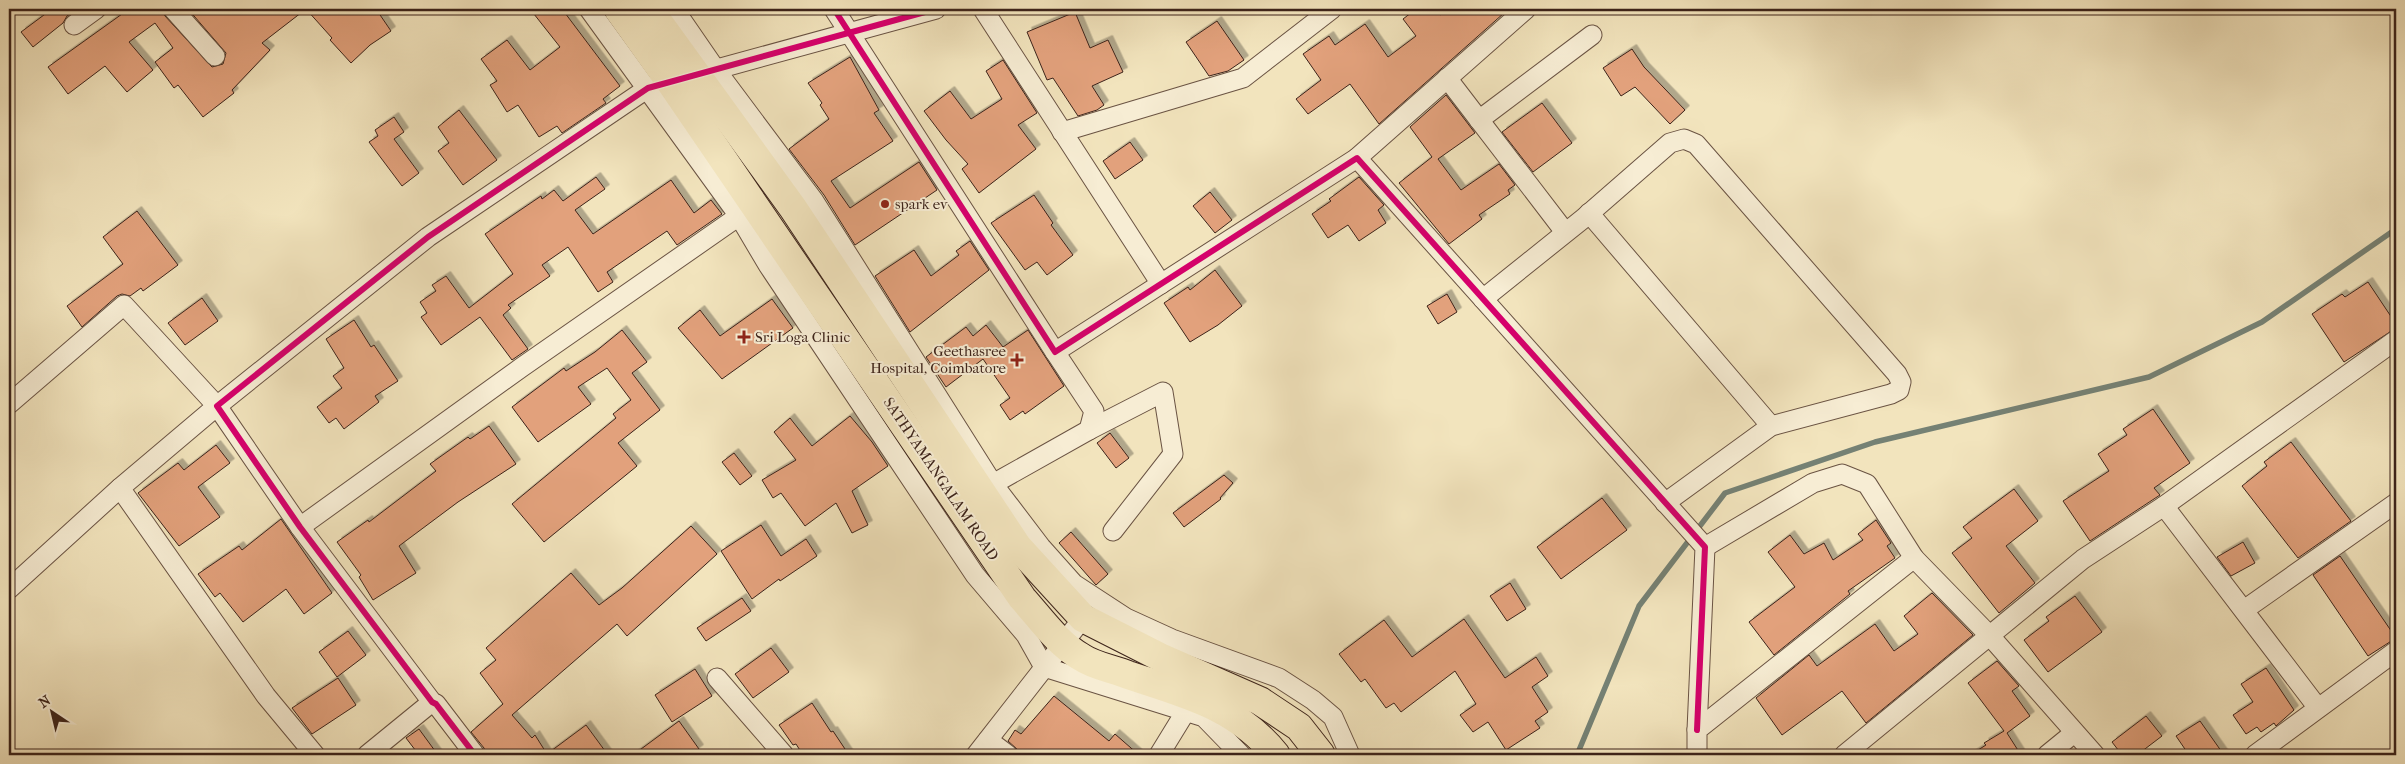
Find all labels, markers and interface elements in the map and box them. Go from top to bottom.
place label: spark ev [895,195,948,213]
marker: spark ev [879,198,891,210]
place label: Sri Loga Clinic [755,328,850,346]
marker: Sri Loga Clinic [737,330,751,344]
place label: Geethasree Hospital, Coimbatore [870,342,1007,377]
marker: Geethasree Hospital, Coimbatore [1010,353,1024,367]
street label: SATHYAMANGALAM ROAD [880,394,1002,564]
north arrow [28,686,78,736]
text: N [36,692,54,712]

